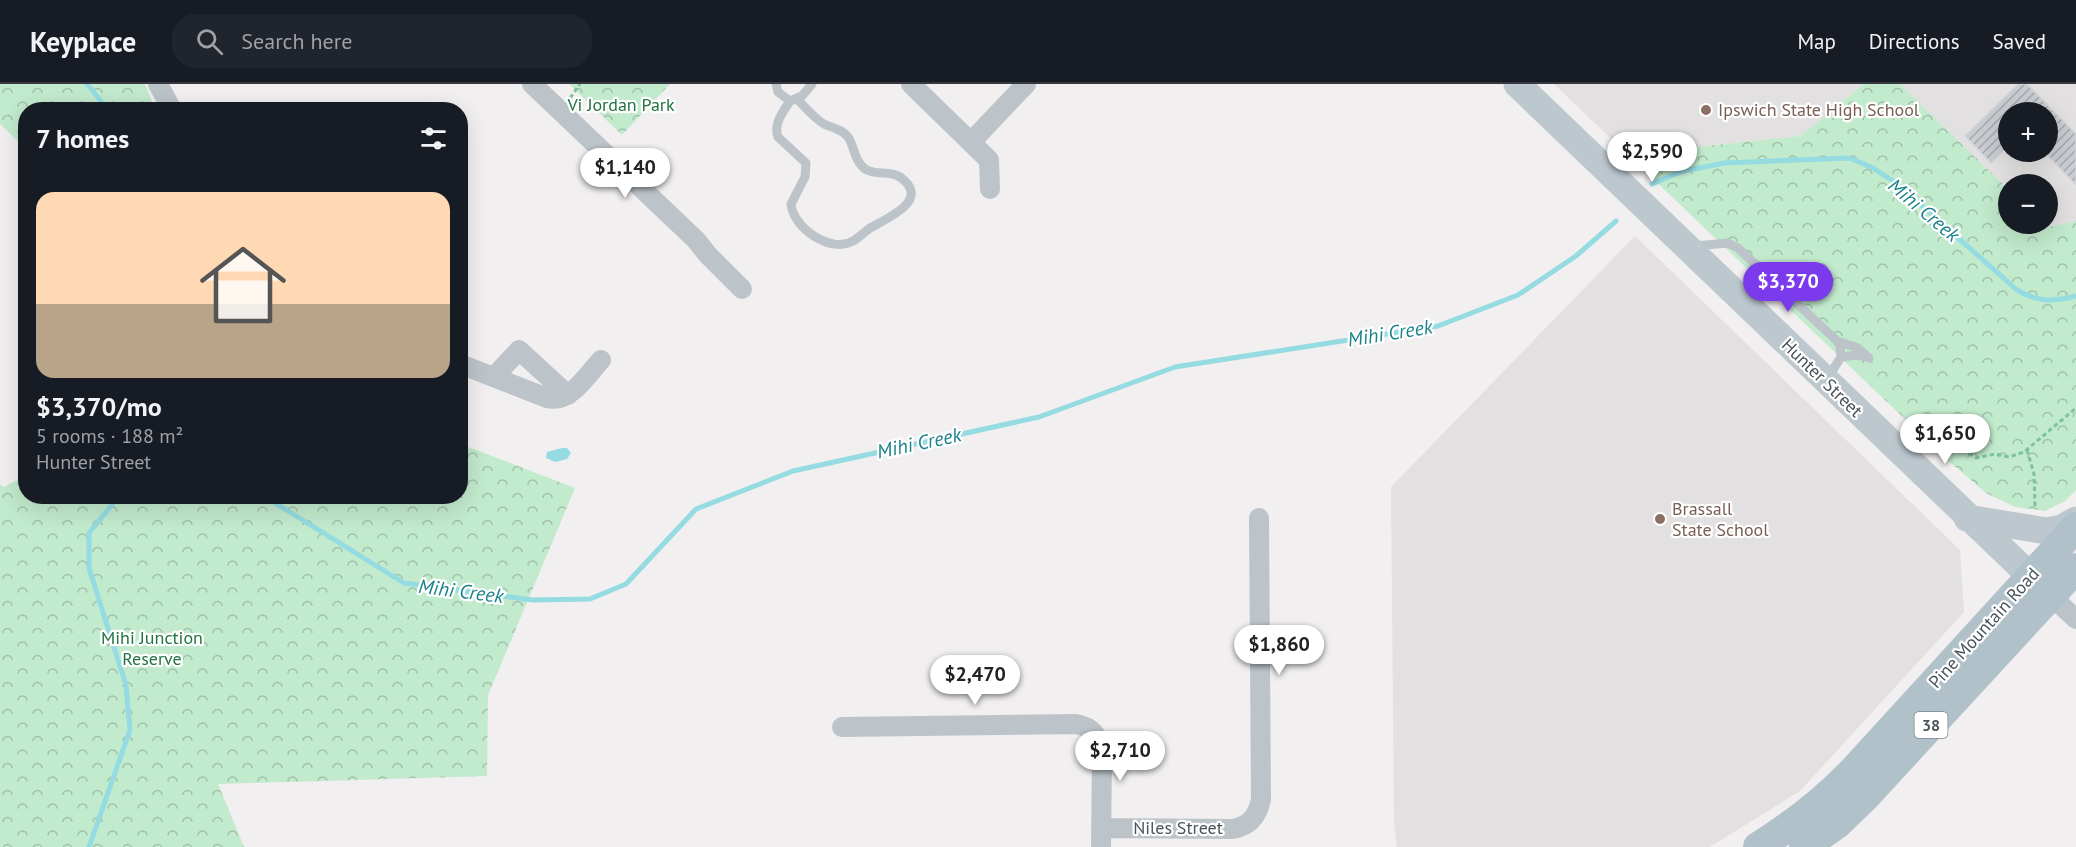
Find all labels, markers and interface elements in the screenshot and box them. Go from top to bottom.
search box [172,14,592,68]
text: Keyplace [30,23,136,60]
icon: search [193,25,226,58]
text: Search here [241,27,352,55]
text: Map [1797,28,1836,55]
text: Directions [1869,28,1960,55]
text: Saved [1993,28,2046,55]
park label: Vi Jordan Park [566,93,675,116]
place label: Ipswich State High School [1718,98,1920,121]
map controls [1998,102,2058,234]
button: + [1998,102,2058,162]
marker: Ipswich State High School [1699,103,1713,117]
text: 7 homes [36,122,129,155]
icon: filters [417,122,450,155]
pin: $2,590 [1603,132,1701,183]
text: $2,590 [1621,138,1683,164]
pin: $1,140 [576,148,674,199]
text: $1,140 [594,154,656,180]
water label: Mihi Creek [1883,173,1966,248]
button: − [1998,174,2058,234]
icon: home [189,231,297,339]
pin: $3,370 [1739,262,1837,313]
text: $3,370 [1757,268,1819,294]
water label: Mihi Creek [1346,313,1435,353]
street label: Hunter Street [1777,333,1868,422]
text: $3,370/mo [36,390,162,423]
pin: $1,650 [1896,414,1994,465]
text: $1,650 [1914,420,1976,446]
water label: Mihi Creek [874,421,965,465]
text: 5 rooms · 188 m² [36,423,183,449]
text: Hunter Street [36,449,151,475]
place label: Brassall State School [1672,497,1769,541]
marker: Brassall State School [1653,512,1667,526]
street label: Pine Mountain Road [1923,562,2044,693]
water label: Mihi Creek [417,573,506,609]
pin: $1,860 [1230,625,1328,676]
park label: Mihi Junction Reserve [101,626,203,670]
text: $1,860 [1248,631,1310,657]
pin: $2,470 [926,655,1024,706]
text: $2,470 [944,661,1006,687]
road number: 38 [1914,712,1948,738]
pin: $2,710 [1071,731,1169,782]
text: $2,710 [1089,737,1151,763]
street label: Niles Street [1133,816,1223,839]

